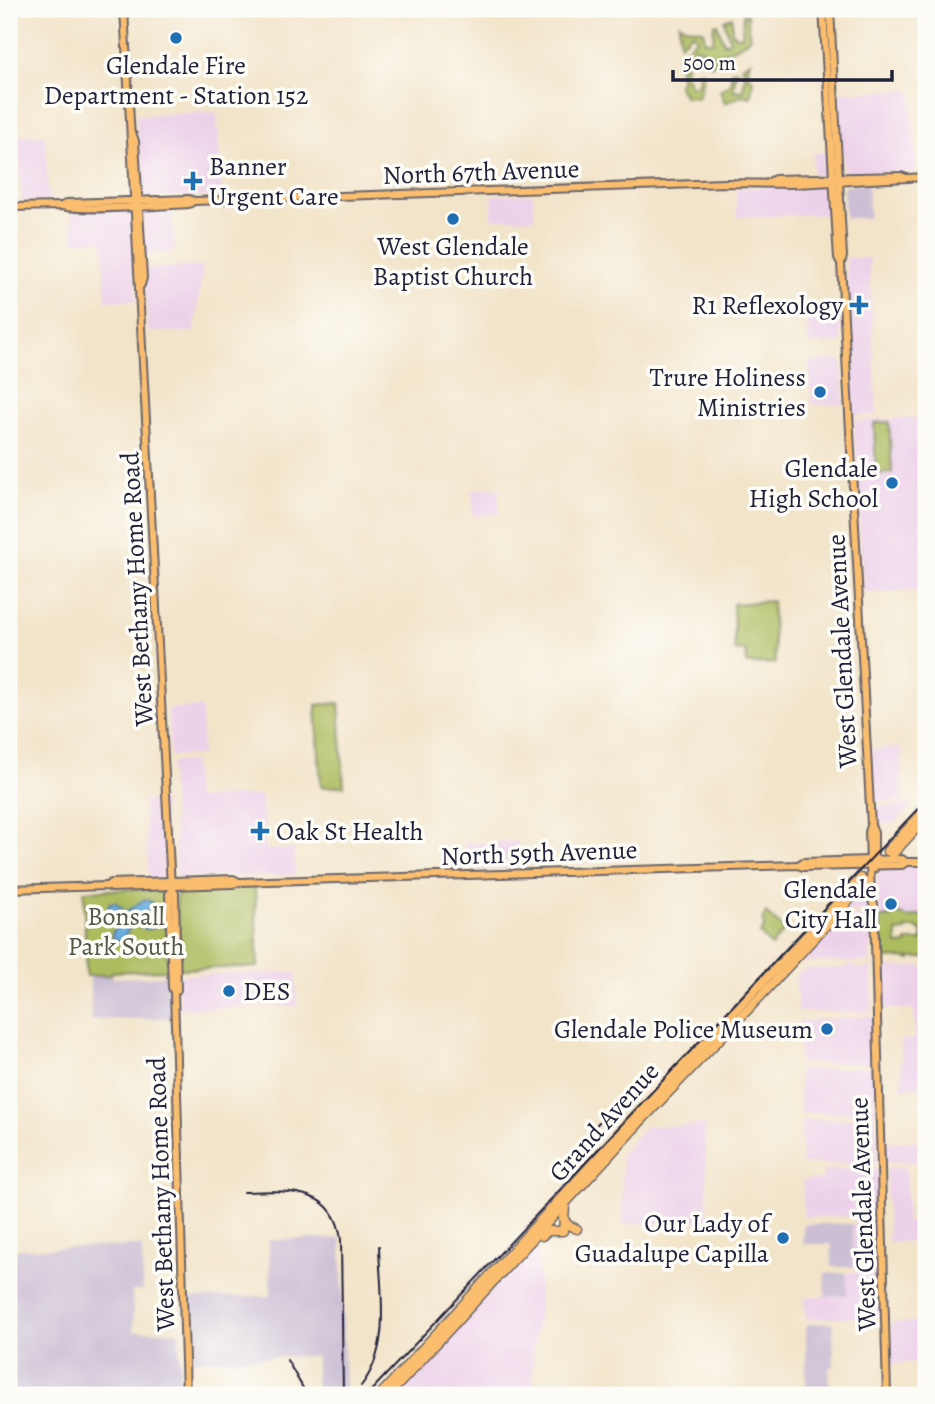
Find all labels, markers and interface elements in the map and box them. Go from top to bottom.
marker: Glendale Fire Department - Station 152 [168,30,184,46]
scale bar [673,38,891,82]
place label: Glendale Fire Department - Station 152 [44,48,308,113]
text: 500 m [683,49,736,77]
place label: Banner Urgent Care [209,149,339,214]
street label: North 67th Avenue [382,151,580,193]
marker: Banner Urgent Care [183,171,203,191]
marker: West Glendale Baptist Church [445,211,461,227]
place label: West Glendale Baptist Church [373,229,533,294]
place label: R1 Reflexology [692,288,843,323]
marker: R1 Reflexology [849,295,869,315]
place label: Trure Holiness Ministries [650,360,806,425]
marker: Trure Holiness Ministries [812,384,828,400]
street label: West Bethany Home Road [112,451,162,728]
place label: Glendale High School [749,451,878,516]
marker: Glendale High School [884,475,900,491]
street label: West Glendale Avenue [818,533,866,770]
place label: Oak St Health [276,814,423,849]
marker: Oak St Health [250,821,270,841]
street label: North 59th Avenue [440,832,638,874]
place label: Glendale City Hall [784,872,877,937]
marker: Glendale City Hall [883,896,899,912]
park label: Bonsall Park South [68,899,184,964]
place label: DES [243,974,290,1009]
marker: DES [221,983,237,999]
place label: Glendale Police Museum [554,1012,813,1047]
marker: Glendale Police Museum [819,1021,835,1037]
street label: Grand Avenue [541,1055,667,1189]
street label: West Bethany Home Road [139,1056,183,1333]
street label: West Glendale Avenue [841,1096,885,1333]
place label: Our Lady of Guadalupe Capilla [575,1206,772,1271]
marker: Our Lady of Guadalupe Capilla [775,1230,791,1246]

